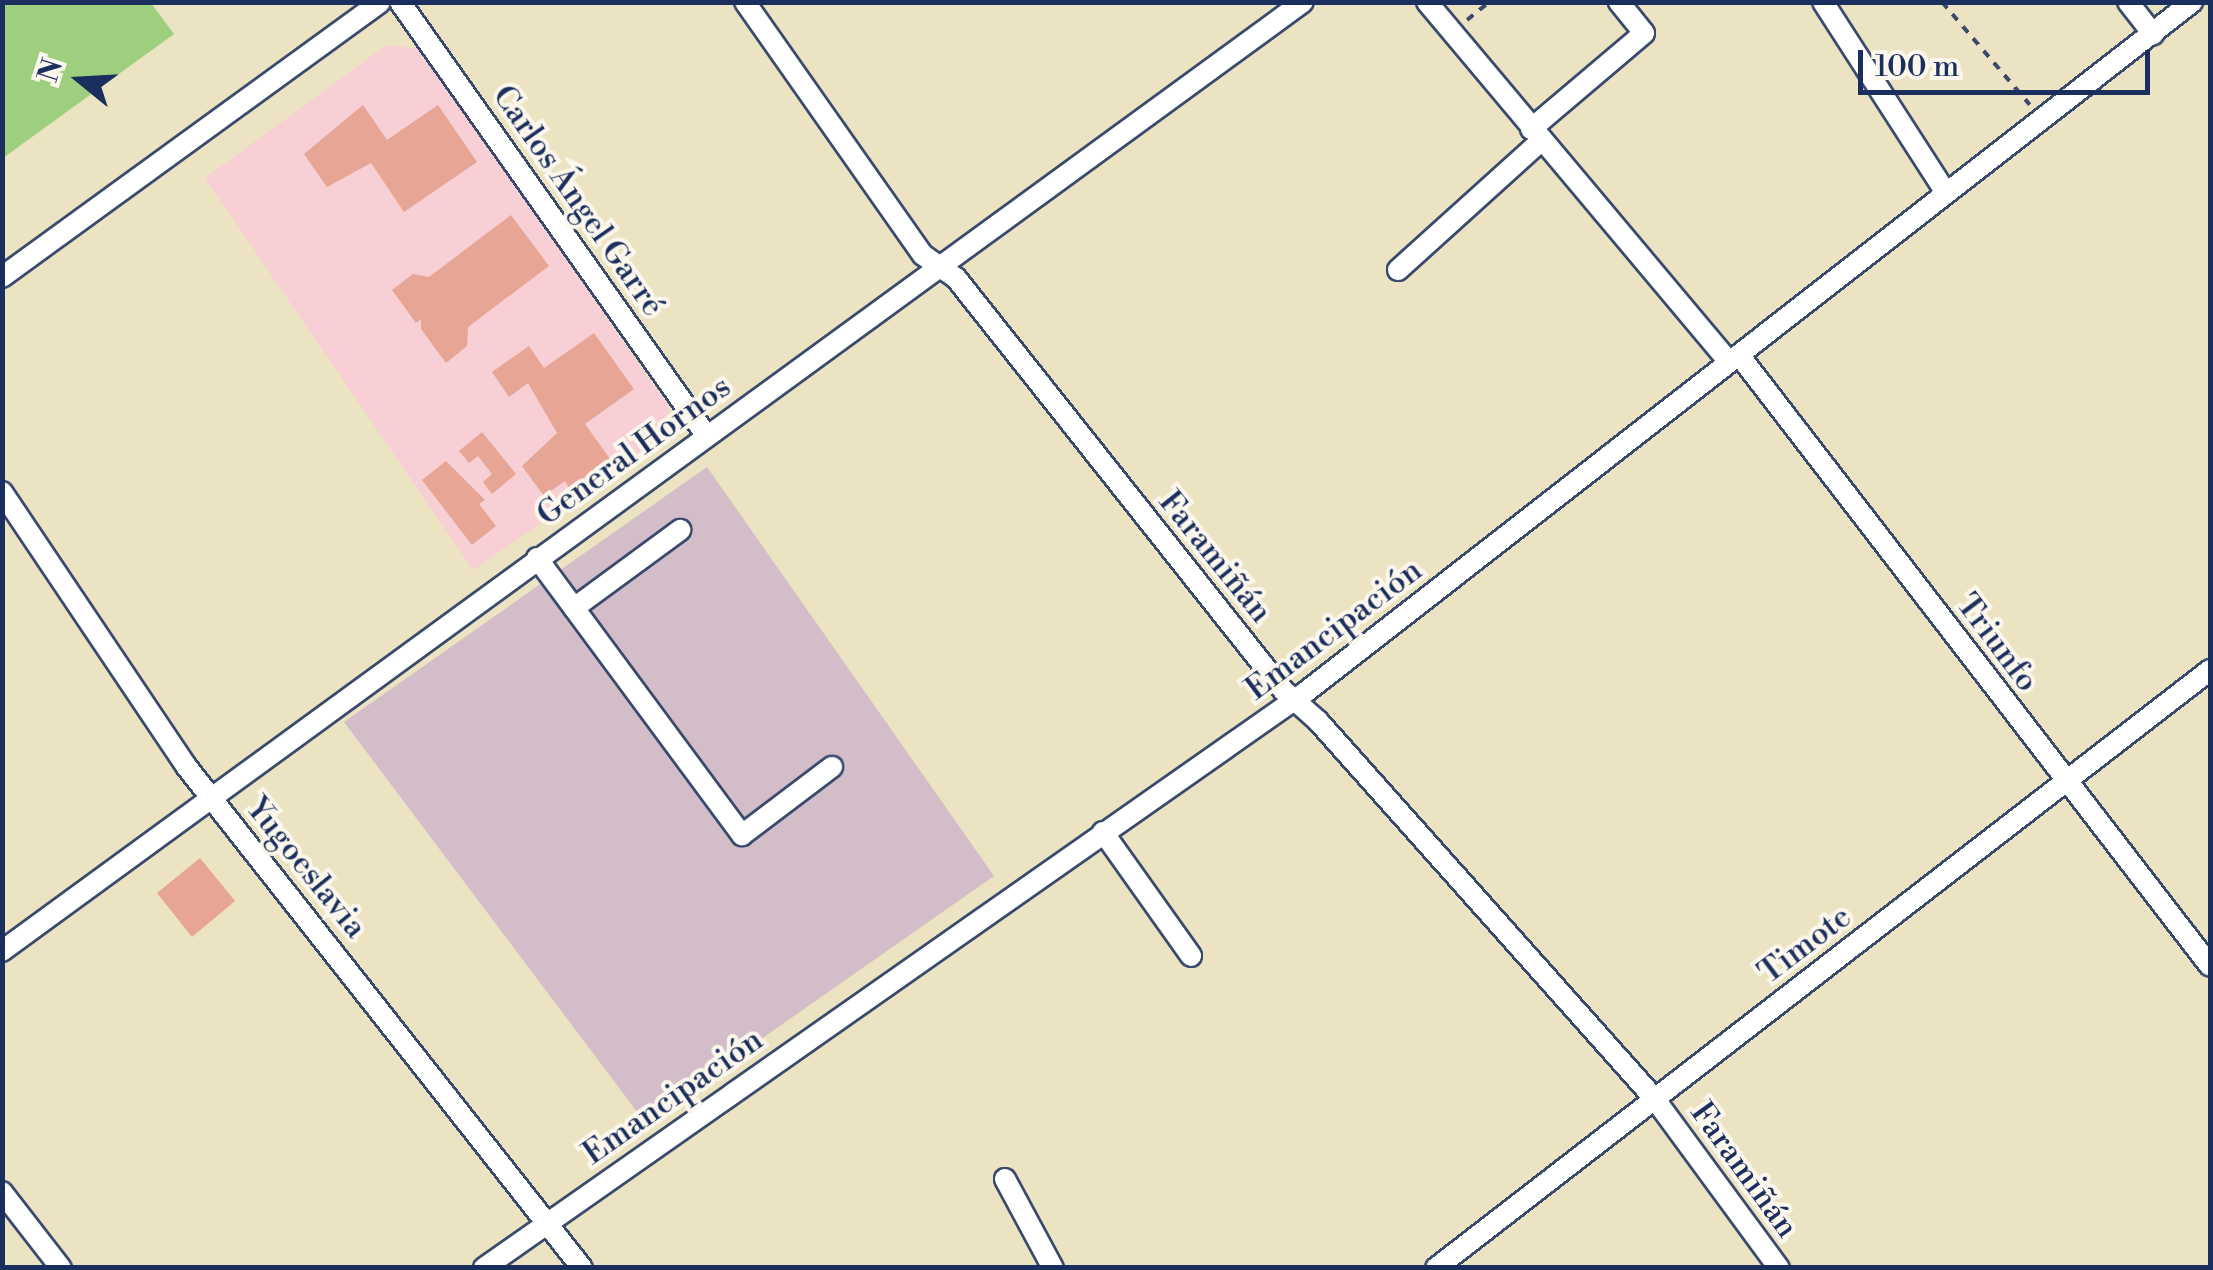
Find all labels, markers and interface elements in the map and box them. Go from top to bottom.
north arrow [30,30,130,130]
scale bar [1863,30,2156,92]
text: 100 m [1875,48,1959,86]
text: N [31,55,71,87]
street label: Carlos Ángel Garré [484,78,672,324]
street label: General Hornos [530,368,738,534]
street label: Faramiñán [1150,484,1280,630]
street label: Emancipación [1238,551,1430,709]
street label: Triunfo [1948,587,2046,699]
street label: Yugoeslavia [238,790,374,946]
street label: Timote [1751,898,1859,992]
street label: Emancipación [576,1021,770,1173]
street label: Faramiñán [1682,1095,1806,1245]

